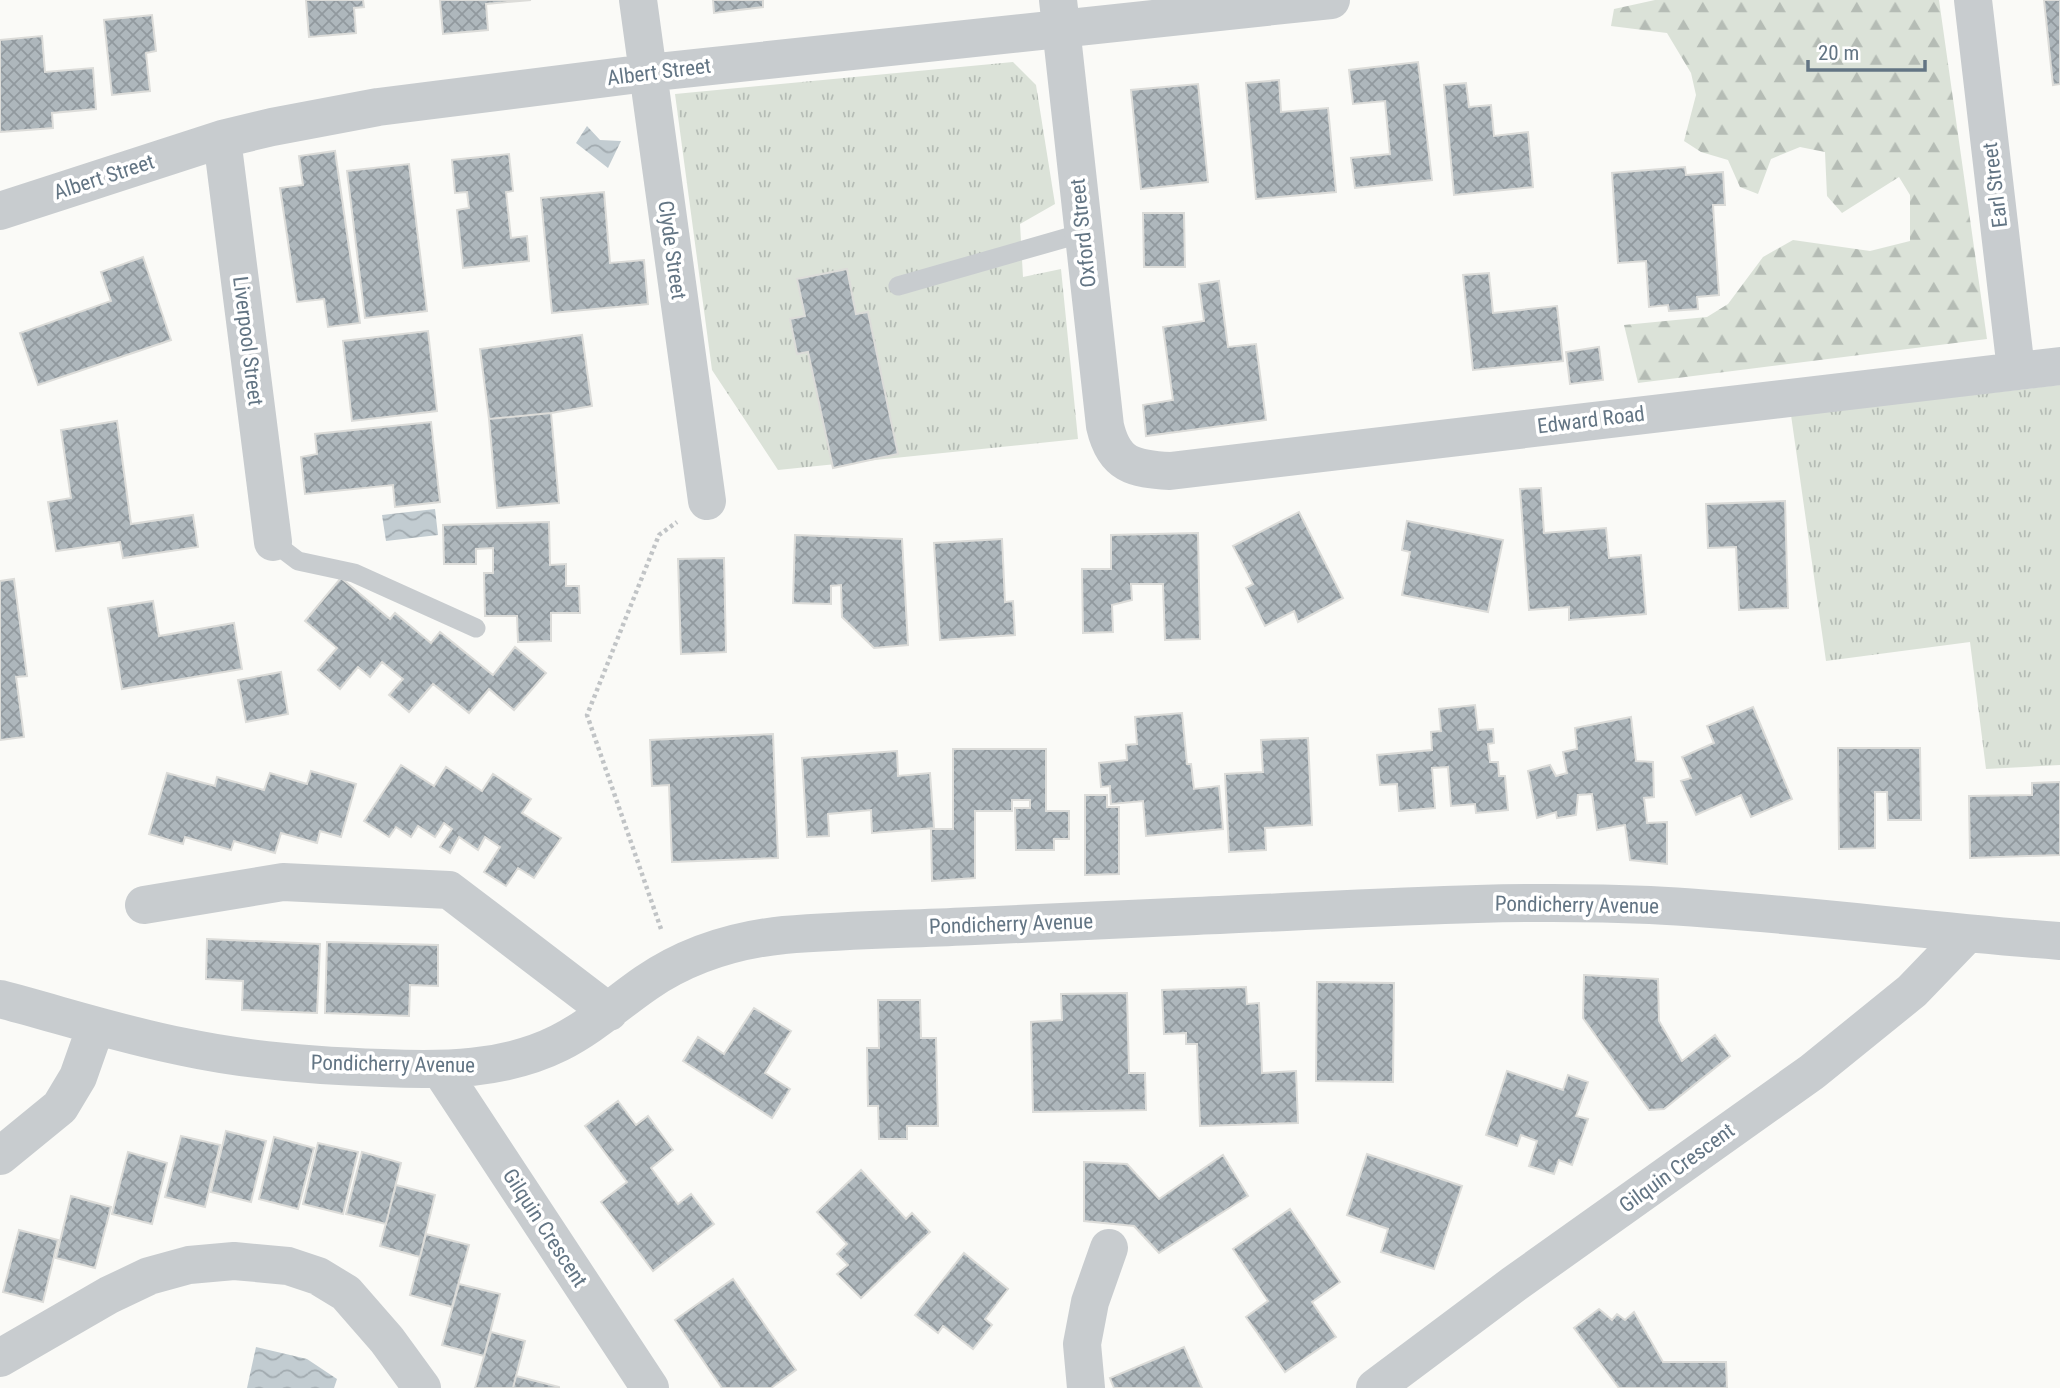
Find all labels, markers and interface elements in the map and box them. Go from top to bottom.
scale bar [1808,28,1925,72]
text: 20 m [1818,41,1859,65]
street label: Albert Street [606,54,712,90]
street label: Earl Street [1978,141,2012,229]
street label: Albert Street [51,149,157,205]
street label: Oxford Street [1065,177,1101,289]
street label: Clyde Street [653,199,691,301]
street label: Liverpool Street [228,275,268,407]
street label: Edward Road [1536,402,1646,438]
street label: Pondicherry Avenue [1495,892,1659,918]
street label: Pondicherry Avenue [929,909,1094,939]
street label: Pondicherry Avenue [311,1051,475,1077]
street label: Gilquin Crescent [1615,1118,1739,1218]
street label: Gilquin Crescent [498,1164,592,1292]

